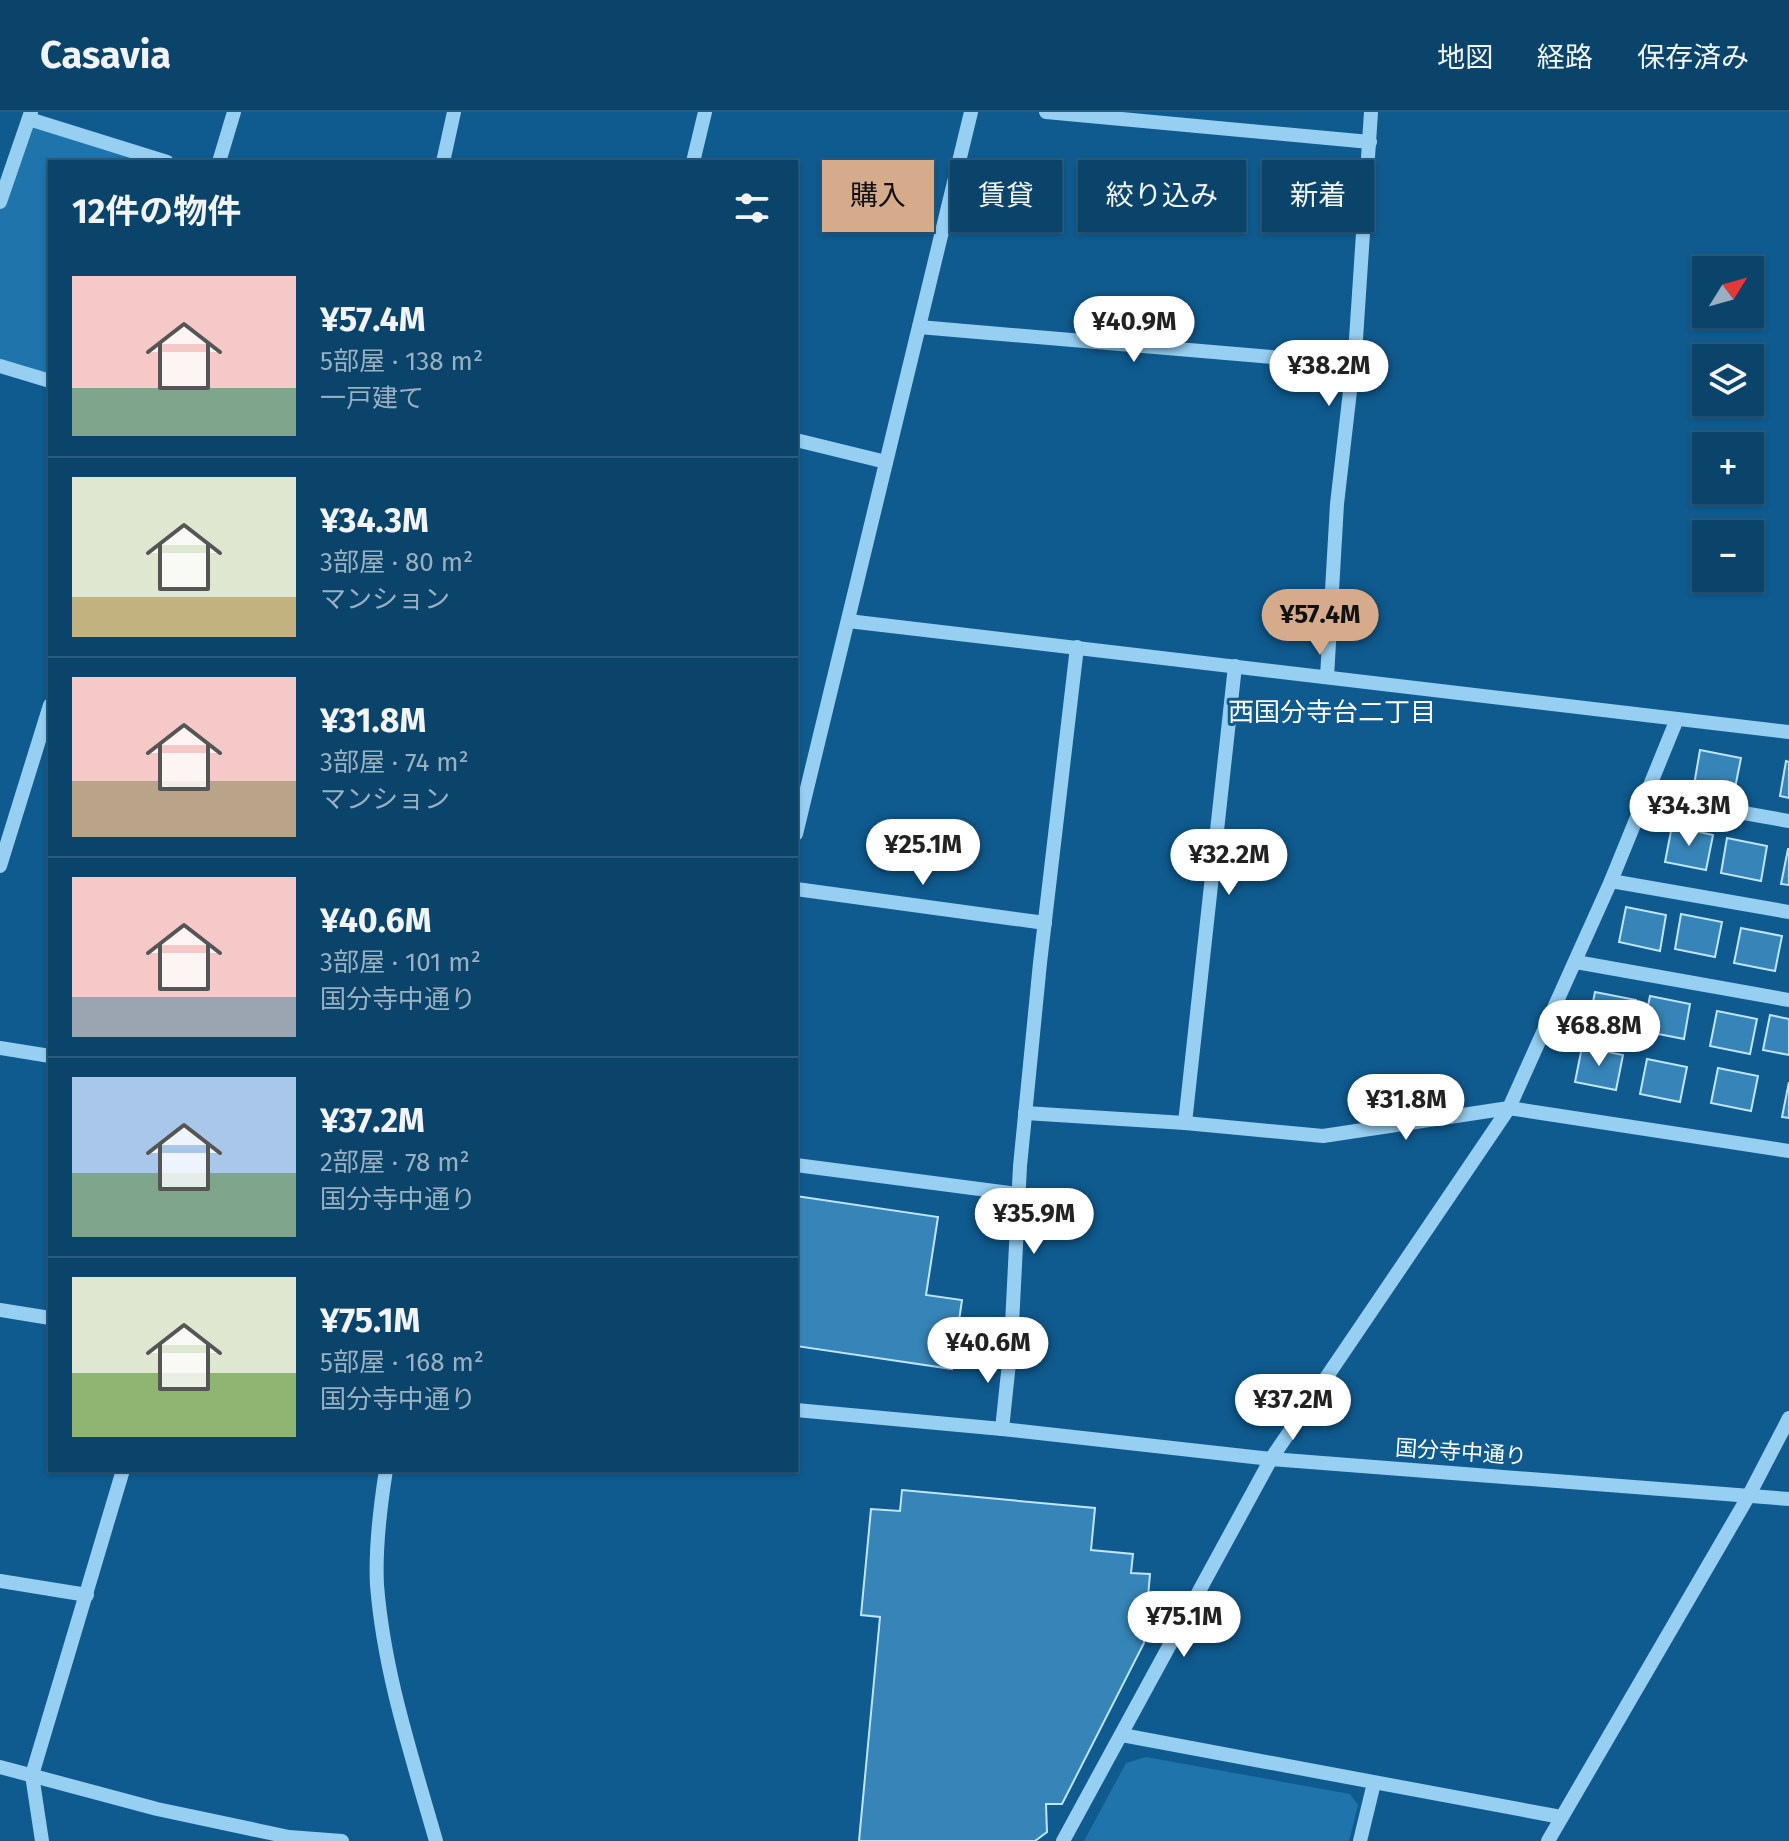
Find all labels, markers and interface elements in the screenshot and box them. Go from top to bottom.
text: Casavia [40,32,171,78]
text: 地図 [1437,41,1493,74]
text: 経路 [1537,41,1593,74]
text: 保存済み [1637,41,1749,74]
chip: 購入 [822,160,934,232]
chip: 賃貸 [950,160,1062,232]
chip: 絞り込み [1078,160,1246,232]
chip: 新着 [1262,160,1374,232]
icon: filters [730,186,774,230]
text: 12件の物件 [72,191,241,232]
north arrow [1692,256,1764,328]
map controls [1692,256,1764,592]
pin: ¥40.9M [1069,296,1199,364]
text: ¥57.4M [320,299,426,340]
text: ¥40.9M [1092,306,1176,337]
icon: home [136,308,232,404]
pin: ¥38.2M [1264,340,1394,408]
button: layers [1692,344,1764,416]
text: 5部屋 · 138 m² [320,346,483,377]
text: ¥38.2M [1287,350,1371,381]
text: 一戸建て [320,383,424,414]
button: + [1692,432,1764,504]
text: ¥34.3M [320,500,429,541]
icon: home [136,509,232,605]
button: − [1692,520,1764,592]
text: 3部屋 · 80 m² [320,547,473,578]
text: マンション [320,584,450,615]
pin: ¥57.4M [1255,589,1385,657]
text: ¥57.4M [1280,599,1360,630]
district label: 西国分寺台二丁目 [1228,697,1436,728]
text: ¥31.8M [320,700,426,741]
icon: home [136,709,232,805]
text: 3部屋 · 74 m² [320,747,469,778]
pin: ¥34.3M [1624,780,1754,848]
text: マンション [320,784,450,815]
text: ¥34.3M [1647,790,1731,821]
pin: ¥25.1M [858,819,988,887]
text: ¥25.1M [884,829,962,860]
pin: ¥32.2M [1164,829,1294,897]
text: ¥32.2M [1188,839,1270,870]
text: ¥40.6M [320,900,431,941]
icon: home [136,909,232,1005]
text: 3部屋 · 101 m² [320,947,481,978]
text: 国分寺中通り [320,984,476,1015]
pin: ¥68.8M [1534,1000,1664,1068]
text: ¥68.8M [1556,1010,1642,1041]
pin: ¥31.8M [1341,1074,1471,1142]
text: ¥31.8M [1365,1084,1447,1115]
text: ¥37.2M [320,1100,425,1141]
icon: home [136,1109,232,1205]
text: 2部屋 · 78 m² [320,1147,470,1178]
text: 国分寺中通り [320,1184,476,1215]
pin: ¥35.9M [969,1188,1099,1256]
text: ¥35.9M [993,1198,1075,1229]
text: ¥75.1M [320,1300,420,1341]
icon: home [136,1309,232,1405]
pin: ¥40.6M [923,1317,1053,1385]
text: ¥40.6M [945,1327,1031,1358]
text: 5部屋 · 168 m² [320,1347,484,1378]
pin: ¥37.2M [1228,1374,1358,1442]
text: 国分寺中通り [320,1384,476,1415]
text: ¥37.2M [1253,1384,1333,1415]
street label: 国分寺中通り [1394,1434,1528,1470]
pin: ¥75.1M [1119,1591,1249,1659]
text: ¥75.1M [1146,1601,1222,1632]

